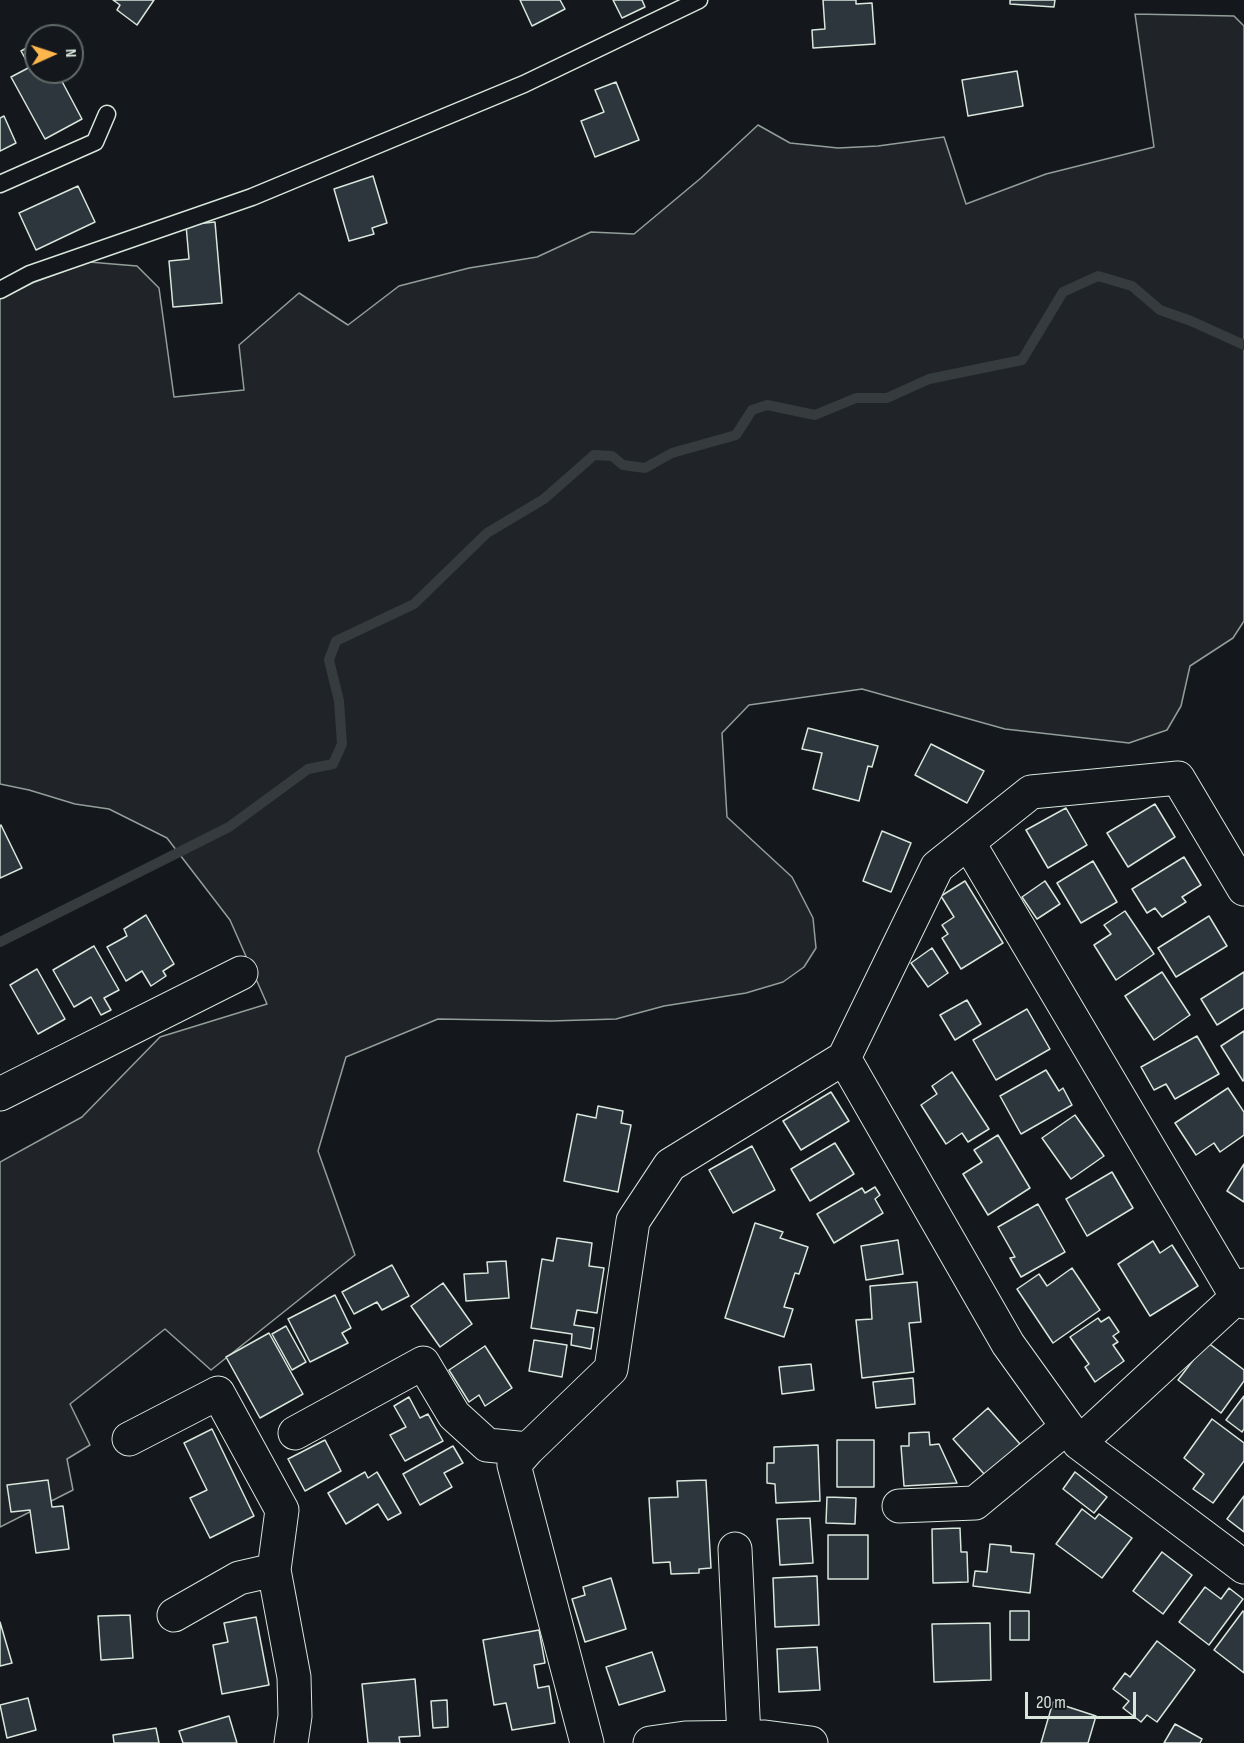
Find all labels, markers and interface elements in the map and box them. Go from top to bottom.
north arrow [24,24,84,84]
text: N [61,48,80,58]
scale bar [1028,1680,1139,1718]
text: 20 m [1036,1692,1066,1713]

